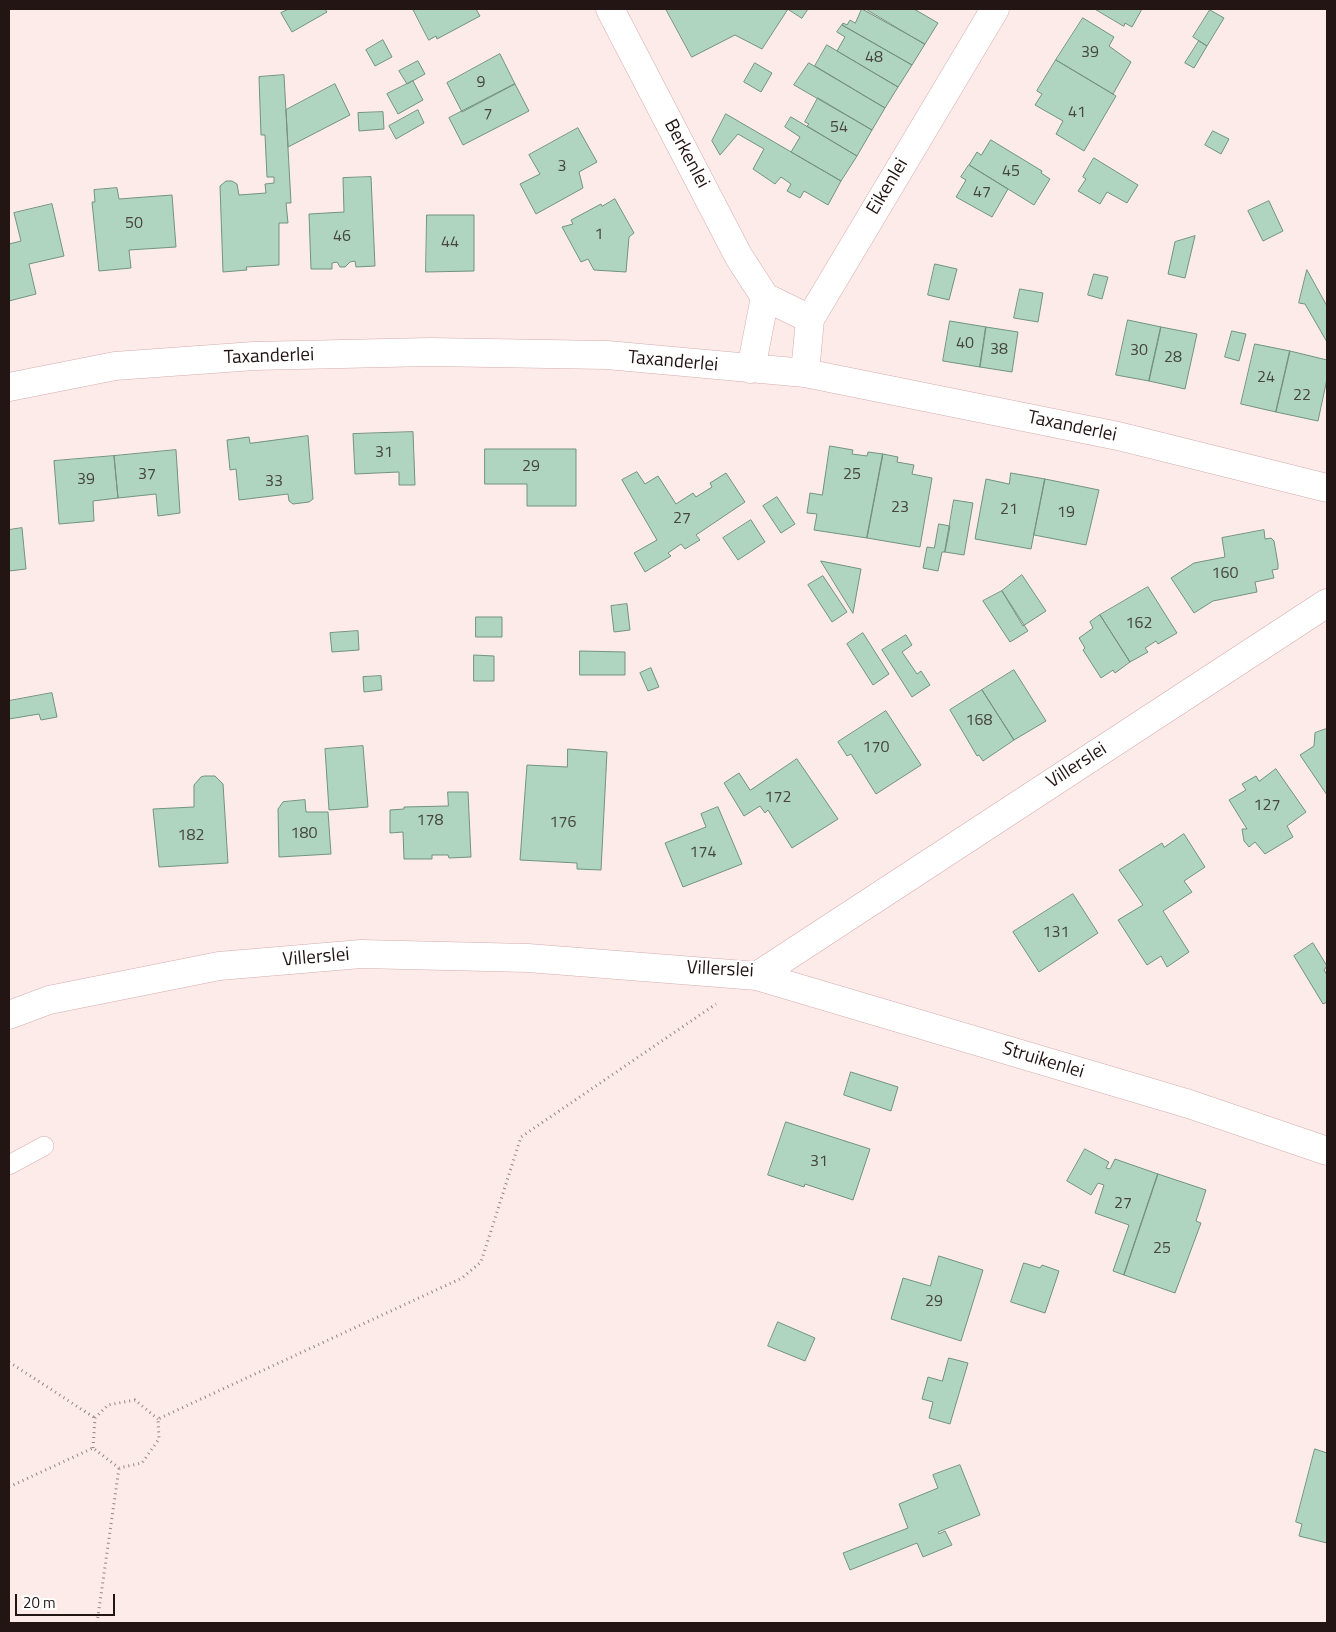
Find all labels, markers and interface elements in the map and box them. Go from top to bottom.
house number: 39 [1081,43,1099,63]
house number: 48 [865,48,883,68]
house number: 9 [477,73,485,93]
house number: 41 [1068,103,1086,123]
house number: 7 [484,105,492,125]
street label: Berkenlei [658,116,714,192]
house number: 54 [830,118,848,138]
street label: Eikenlei [862,155,914,219]
house number: 3 [558,157,566,177]
house number: 45 [1002,162,1020,182]
house number: 47 [973,183,991,203]
house number: 50 [125,214,143,234]
house number: 1 [595,225,603,245]
house number: 46 [333,227,351,247]
house number: 44 [441,233,459,253]
house number: 40 [956,334,974,354]
house number: 38 [990,340,1008,360]
house number: 30 [1130,341,1148,361]
street label: Taxanderlei [223,344,315,370]
street label: Taxanderlei [627,347,719,377]
house number: 28 [1164,348,1182,368]
house number: 24 [1257,368,1275,388]
house number: 22 [1293,386,1311,406]
street label: Taxanderlei [1025,406,1119,448]
house number: 31 [375,443,393,463]
house number: 29 [522,457,540,477]
house number: 37 [138,465,156,485]
house number: 25 [843,465,861,485]
house number: 39 [77,470,95,490]
house number: 33 [265,472,283,492]
house number: 23 [891,498,909,518]
house number: 21 [1000,500,1018,520]
house number: 19 [1057,503,1075,523]
house number: 27 [673,509,691,529]
house number: 160 [1212,564,1238,584]
house number: 162 [1126,614,1152,634]
house number: 168 [966,711,992,731]
house number: 170 [863,738,889,758]
street label: Villerslei [1043,738,1111,794]
house number: 172 [765,788,791,808]
house number: 127 [1254,796,1280,816]
house number: 178 [417,811,443,831]
house number: 176 [550,813,576,833]
house number: 180 [291,824,317,844]
house number: 182 [178,826,204,846]
house number: 174 [690,843,716,863]
house number: 131 [1043,923,1069,943]
street label: Villerslei [282,944,350,972]
street label: Villerslei [686,957,754,983]
street label: Struikenlei [999,1038,1087,1084]
house number: 31 [810,1152,828,1172]
house number: 27 [1114,1194,1132,1214]
house number: 25 [1153,1239,1171,1259]
house number: 29 [925,1292,943,1312]
scale bar [18,1584,118,1616]
text: 20 m [23,1591,56,1614]

